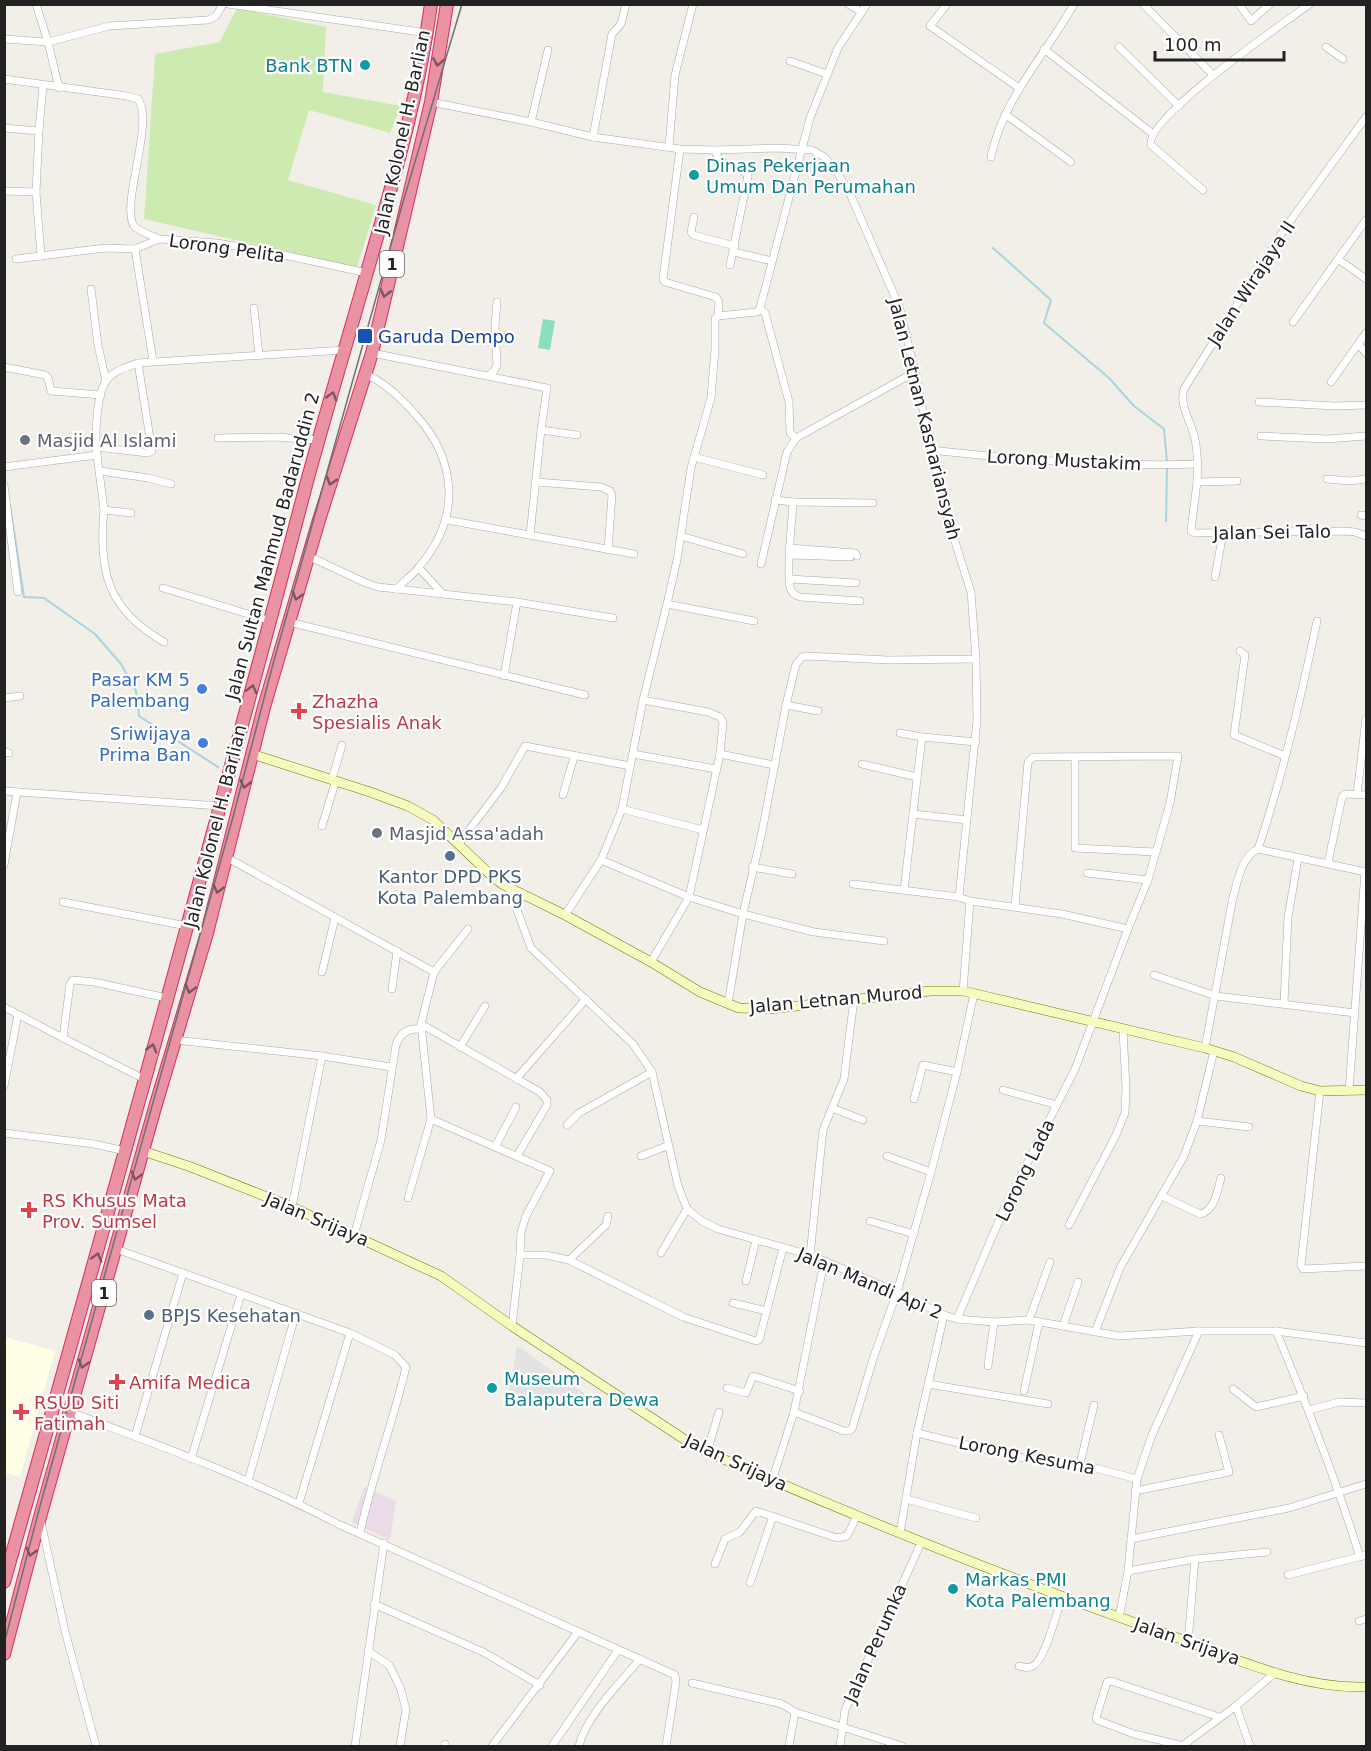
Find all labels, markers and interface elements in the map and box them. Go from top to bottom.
scale bar [1155,24,1284,62]
street label: Jalan Kolonel H. Barlian [370,28,434,237]
text: 100 m [1164,34,1222,55]
place label: Bank BTN [265,55,353,76]
marker: Bank BTN [358,58,372,72]
one-way arrow [432,58,444,67]
place label: Dinas Pekerjaan Umum Dan Perumahan [706,155,916,197]
marker: Dinas Pekerjaan Umum Dan Perumahan [687,168,701,182]
street label: Jalan Wirajaya II [1202,217,1299,350]
street label: Lorong Pelita [168,229,286,267]
road number: 1 [380,251,404,277]
one-way arrow [379,288,392,298]
street label: Jalan Letnan Kasnariansyah [885,295,965,542]
place label: Garuda Dempo [378,326,515,347]
marker: Garuda Dempo [356,327,374,345]
street label: Jalan Sultan Mahmud Badaruddin 2 [220,390,323,703]
one-way arrow [325,391,337,402]
place label: Masjid Al Islami [37,430,176,451]
marker: Masjid Al Islami [18,433,32,447]
street label: Lorong Mustakim [986,445,1142,475]
one-way arrow [326,475,338,486]
street label: Jalan Sei Talo [1212,520,1331,544]
one-way arrow [292,590,304,601]
place label: Pasar KM 5 Palembang [90,669,190,711]
marker: Pasar KM 5 Palembang [195,682,209,696]
one-way arrow [245,684,258,694]
place label: Zhazha Spesialis Anak [312,691,442,733]
marker: Zhazha Spesialis Anak [290,702,308,720]
street label: Jalan Kolonel H. Barlian [179,722,250,931]
place label: Sriwijaya Prima Ban [99,723,191,765]
marker: Sriwijaya Prima Ban [196,736,210,750]
one-way arrow [239,779,252,789]
place label: Masjid Assa'adah [389,823,544,844]
marker: Masjid Assa'adah [370,826,384,840]
marker: Kantor DPD PKS Kota Palembang [443,849,457,863]
place label: Kantor DPD PKS Kota Palembang [377,866,523,908]
one-way arrow [213,883,225,894]
street label: Jalan Letnan Murod [748,981,923,1017]
one-way arrow [185,983,197,994]
one-way arrow [145,1043,158,1053]
street label: Lorong Lada [991,1116,1059,1224]
one-way arrow [131,1170,143,1181]
street label: Jalan Srijaya [261,1187,372,1250]
place label: RS Khusus Mata Prov. Sumsel [42,1190,187,1232]
marker: RS Khusus Mata Prov. Sumsel [20,1201,38,1219]
street label: Jalan Mandi Api 2 [793,1243,946,1323]
one-way arrow [90,1252,102,1263]
road number: 1 [92,1280,116,1306]
place label: BPJS Kesehatan [161,1305,301,1326]
marker: BPJS Kesehatan [142,1308,156,1322]
one-way arrow [78,1358,90,1369]
place label: Museum Balaputera Dewa [504,1368,659,1410]
place label: Amifa Medica [129,1372,251,1393]
marker: Amifa Medica [110,1375,124,1389]
marker: Museum Balaputera Dewa [485,1381,499,1395]
place label: RSUD Siti Fatimah [34,1392,119,1434]
marker: RSUD Siti Fatimah [12,1403,30,1421]
street label: Jalan Srijaya [680,1429,791,1495]
street label: Lorong Kesuma [957,1431,1097,1479]
one-way arrow [26,1546,38,1557]
place label: Markas PMI Kota Palembang [965,1569,1111,1611]
street label: Jalan Perumka [839,1580,911,1707]
marker: Markas PMI Kota Palembang [946,1582,960,1596]
street label: Jalan Srijaya [1130,1613,1243,1669]

